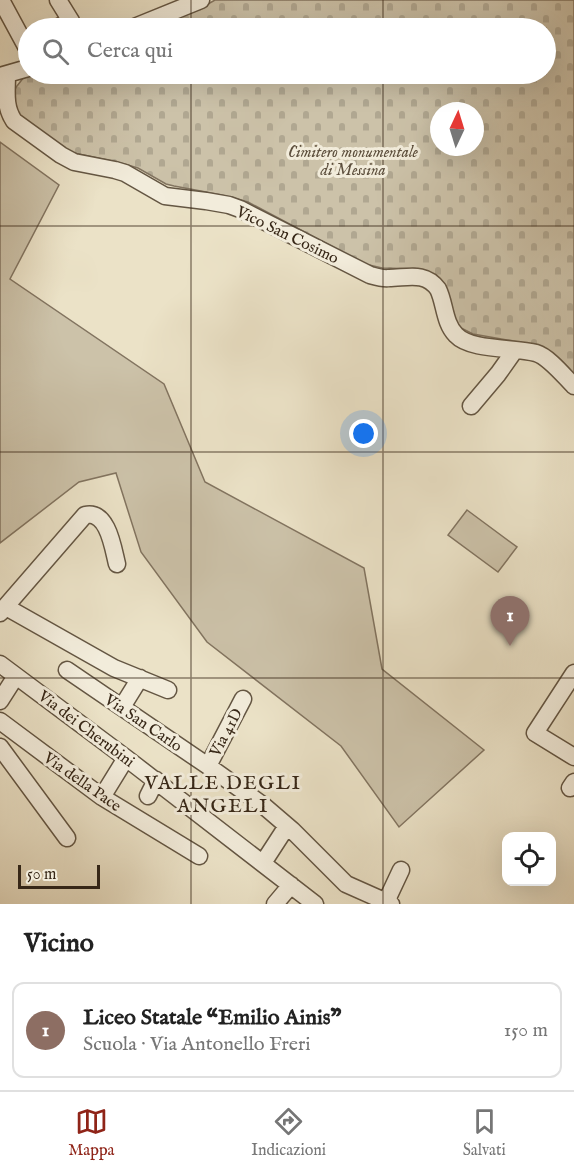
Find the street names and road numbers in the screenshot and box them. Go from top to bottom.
street label: Vico San Cosimo [232,202,342,269]
street label: Via dei Cherubini [33,686,138,772]
street label: Via San Carlo [99,690,186,757]
street label: Via 41D [205,705,248,761]
street label: Via della Pace [38,748,125,817]

